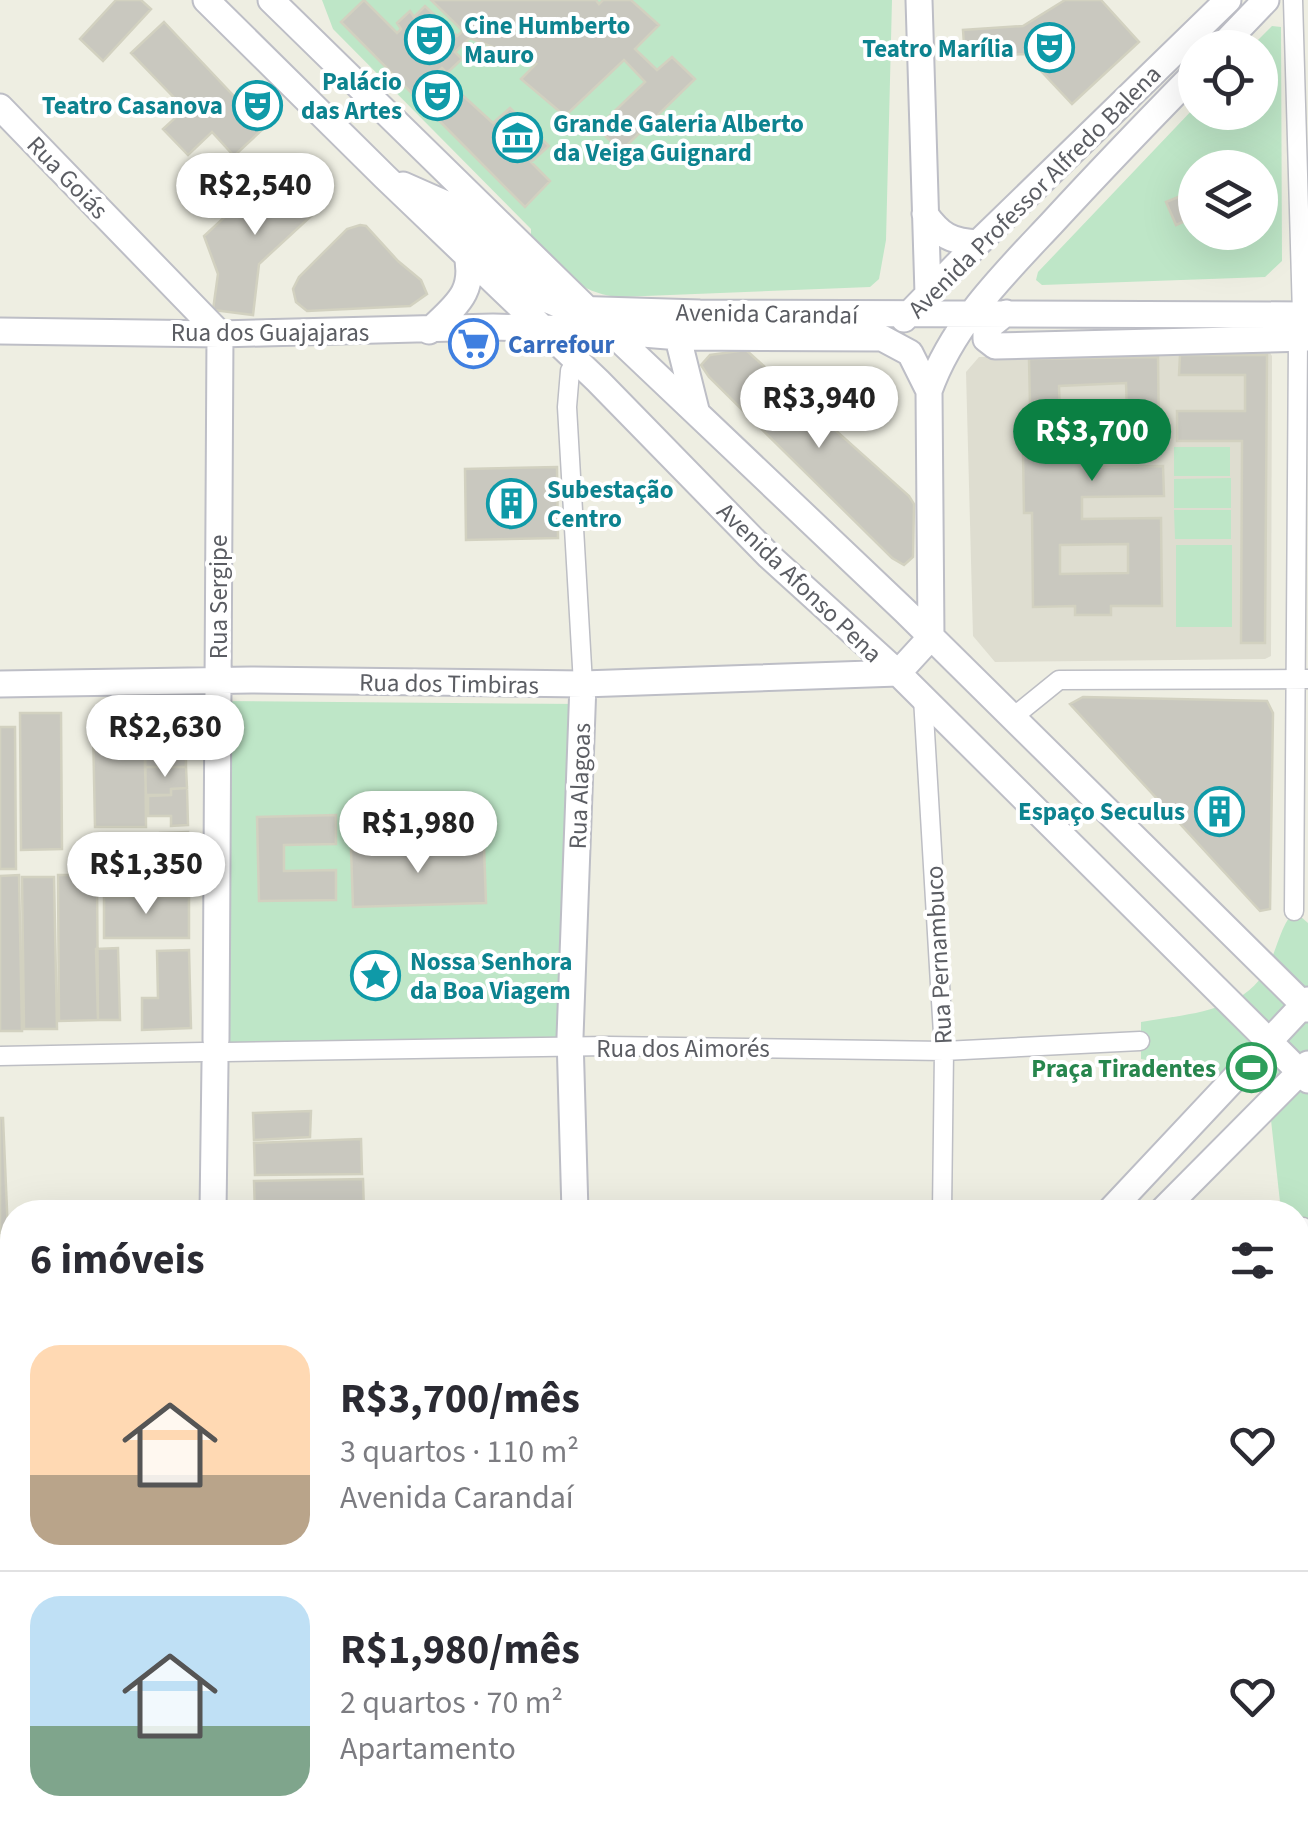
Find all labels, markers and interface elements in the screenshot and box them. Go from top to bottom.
place label: Cine Humberto Mauro [464,8,630,73]
theatre icon: Cine Humberto Mauro [403,13,455,65]
theatre icon: Teatro Marília [1023,22,1075,74]
map controls [1178,30,1278,250]
button: locate [1178,30,1278,130]
place label: Teatro Marília [862,31,1014,67]
street label: Avenida Professor Alfredo Balena [900,57,1169,326]
place label: Palácio das Artes [301,64,402,129]
theatre icon: Palácio das Artes [411,69,463,121]
theatre icon: Teatro Casanova [232,79,284,131]
place label: Teatro Casanova [42,88,223,124]
place label: Grande Galeria Alberto da Veiga Guignard [553,106,804,171]
museum icon: Grande Galeria Alberto da Veiga Guignard [492,111,544,163]
street label: Rua Goiás [18,128,116,227]
button: layers [1178,150,1278,250]
pin: R$2,540 [163,153,347,238]
text: R$2,540 [198,162,312,208]
street label: Avenida Carandaí [675,294,859,334]
street label: Rua dos Guajajaras [171,315,369,351]
supermarket icon: Carrefour [447,318,499,370]
place label: Carrefour [508,327,615,363]
pin: R$3,940 [727,366,911,451]
text: R$3,940 [762,375,876,421]
pin: R$3,700 [1000,399,1184,484]
text: R$3,700 [1035,408,1149,454]
place label: Subestação Centro [547,472,674,537]
building icon: Subestação Centro [486,477,538,529]
street label: Avenida Afonso Pena [709,494,890,671]
street label: Rua Sergipe [201,535,237,659]
street label: Rua dos Timbiras [359,664,539,704]
pin: R$2,630 [73,695,257,780]
text: R$2,630 [108,704,222,750]
street label: Rua Alagoas [560,722,600,850]
building icon: Espaço Seculus [1194,785,1246,837]
pin: R$1,980 [326,791,510,876]
place label: Espaço Seculus [1018,794,1185,830]
text: R$1,980 [361,800,475,846]
pin: R$1,350 [54,832,238,917]
text: R$1,350 [89,841,203,887]
street label: Rua Pernambuco [916,865,962,1045]
place label: Nossa Senhora da Boa Viagem [410,944,572,1009]
place icon: Nossa Senhora da Boa Viagem [349,949,401,1001]
street label: Rua dos Aimorés [596,1031,770,1067]
sports icon: Praça Tiradentes [1225,1042,1277,1094]
place label: Praça Tiradentes [1031,1051,1216,1087]
text: 6 imóveis [30,1230,205,1290]
icon: filters [1225,1233,1280,1288]
text: R$3,700/mês [340,1369,580,1429]
icon: home [110,1385,230,1505]
icon: heart [1225,1418,1280,1473]
text: 3 quartos · 110 m² [340,1429,579,1475]
text: Avenida Carandaí [340,1475,574,1521]
text: R$1,980/mês [340,1620,580,1680]
icon: home [110,1636,230,1756]
icon: heart [1225,1669,1280,1724]
text: 2 quartos · 70 m² [340,1680,563,1726]
text: Apartamento [340,1726,516,1772]

